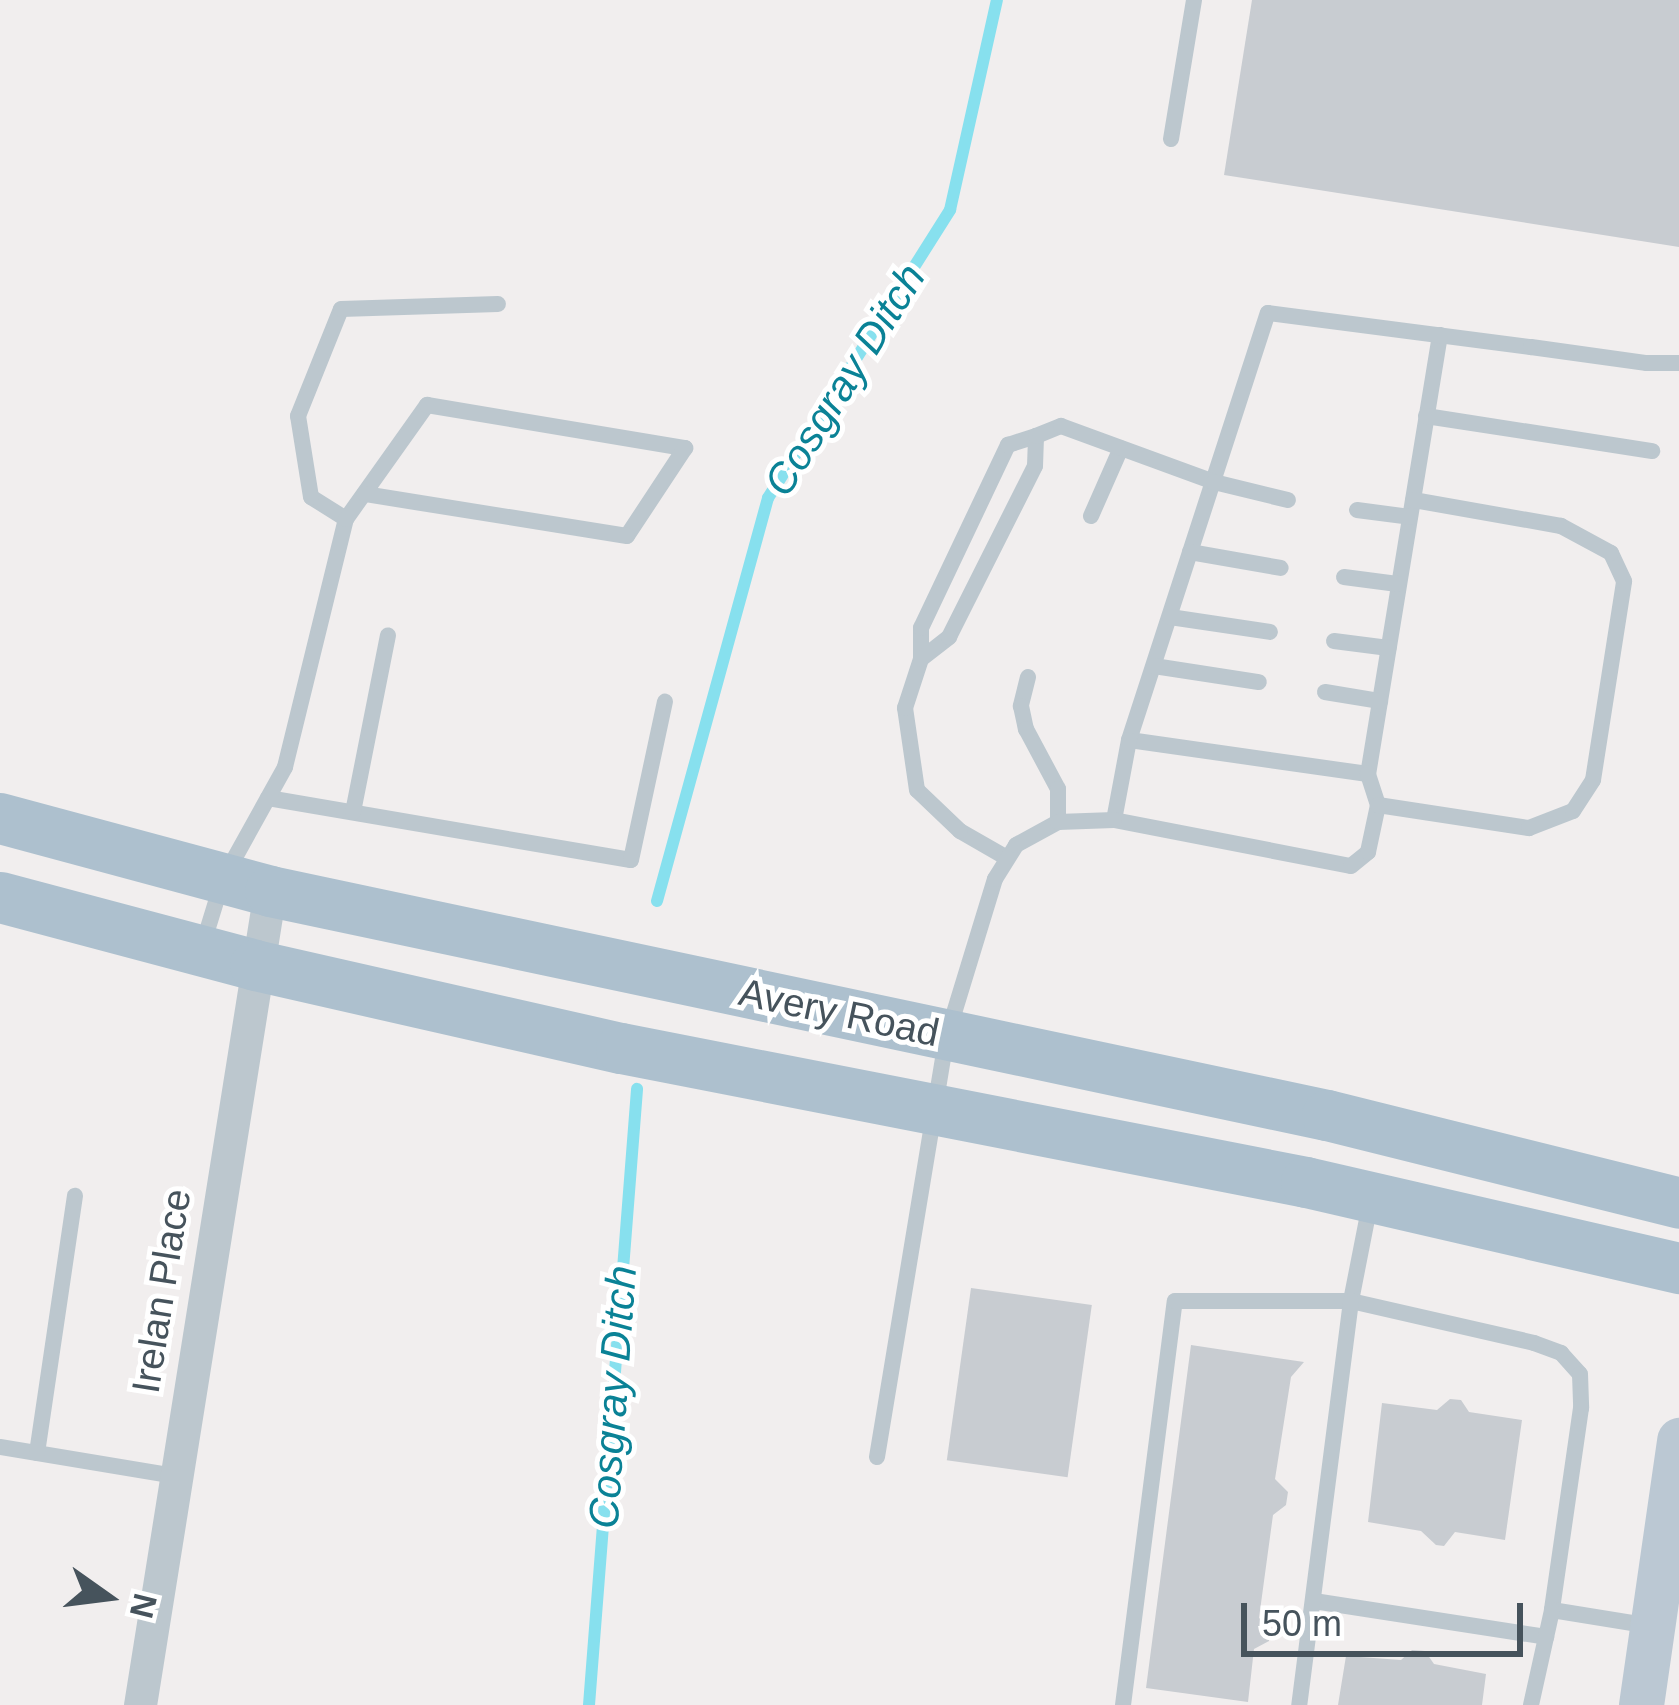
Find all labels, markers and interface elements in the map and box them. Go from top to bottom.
water label: Cosgray Ditch [754,255,936,505]
street label: Avery Road [735,969,943,1057]
street label: Irelan Place [123,1186,201,1396]
water label: Cosgray Ditch [579,1264,647,1530]
north arrow [48,1537,168,1657]
scale bar [1247,1579,1529,1653]
text: N [123,1590,164,1622]
text: 50 m [1262,1603,1342,1644]

